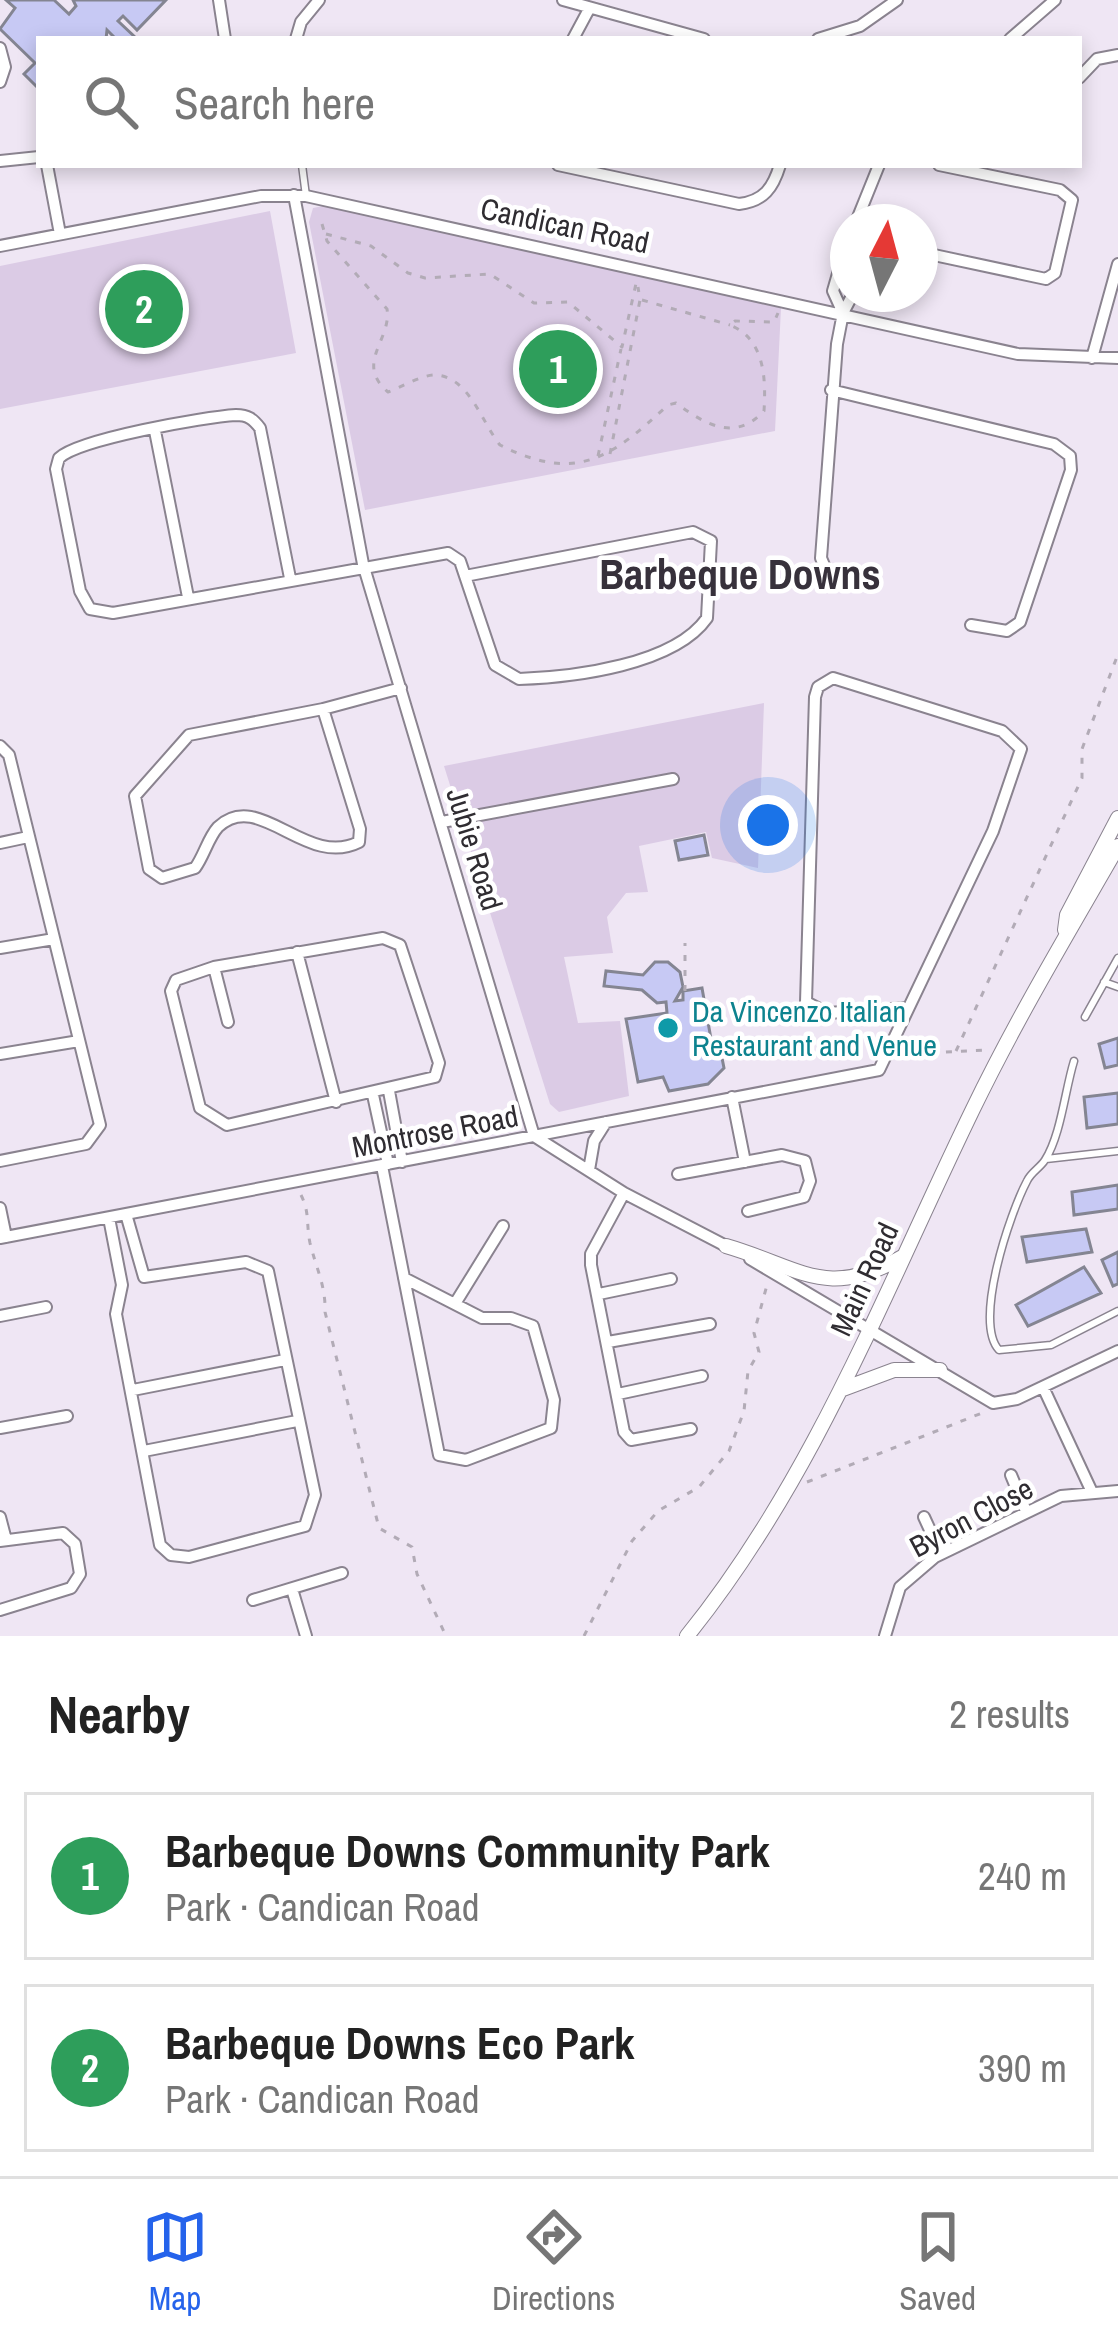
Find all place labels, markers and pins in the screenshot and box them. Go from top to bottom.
pin: 2 [105,264,183,354]
pin: 1 [519,324,597,414]
place label: Da Vincenzo Italian Restaurant and Venue [692,991,937,1065]
marker: Da Vincenzo Italian Restaurant and Venue [655,1015,681,1041]

